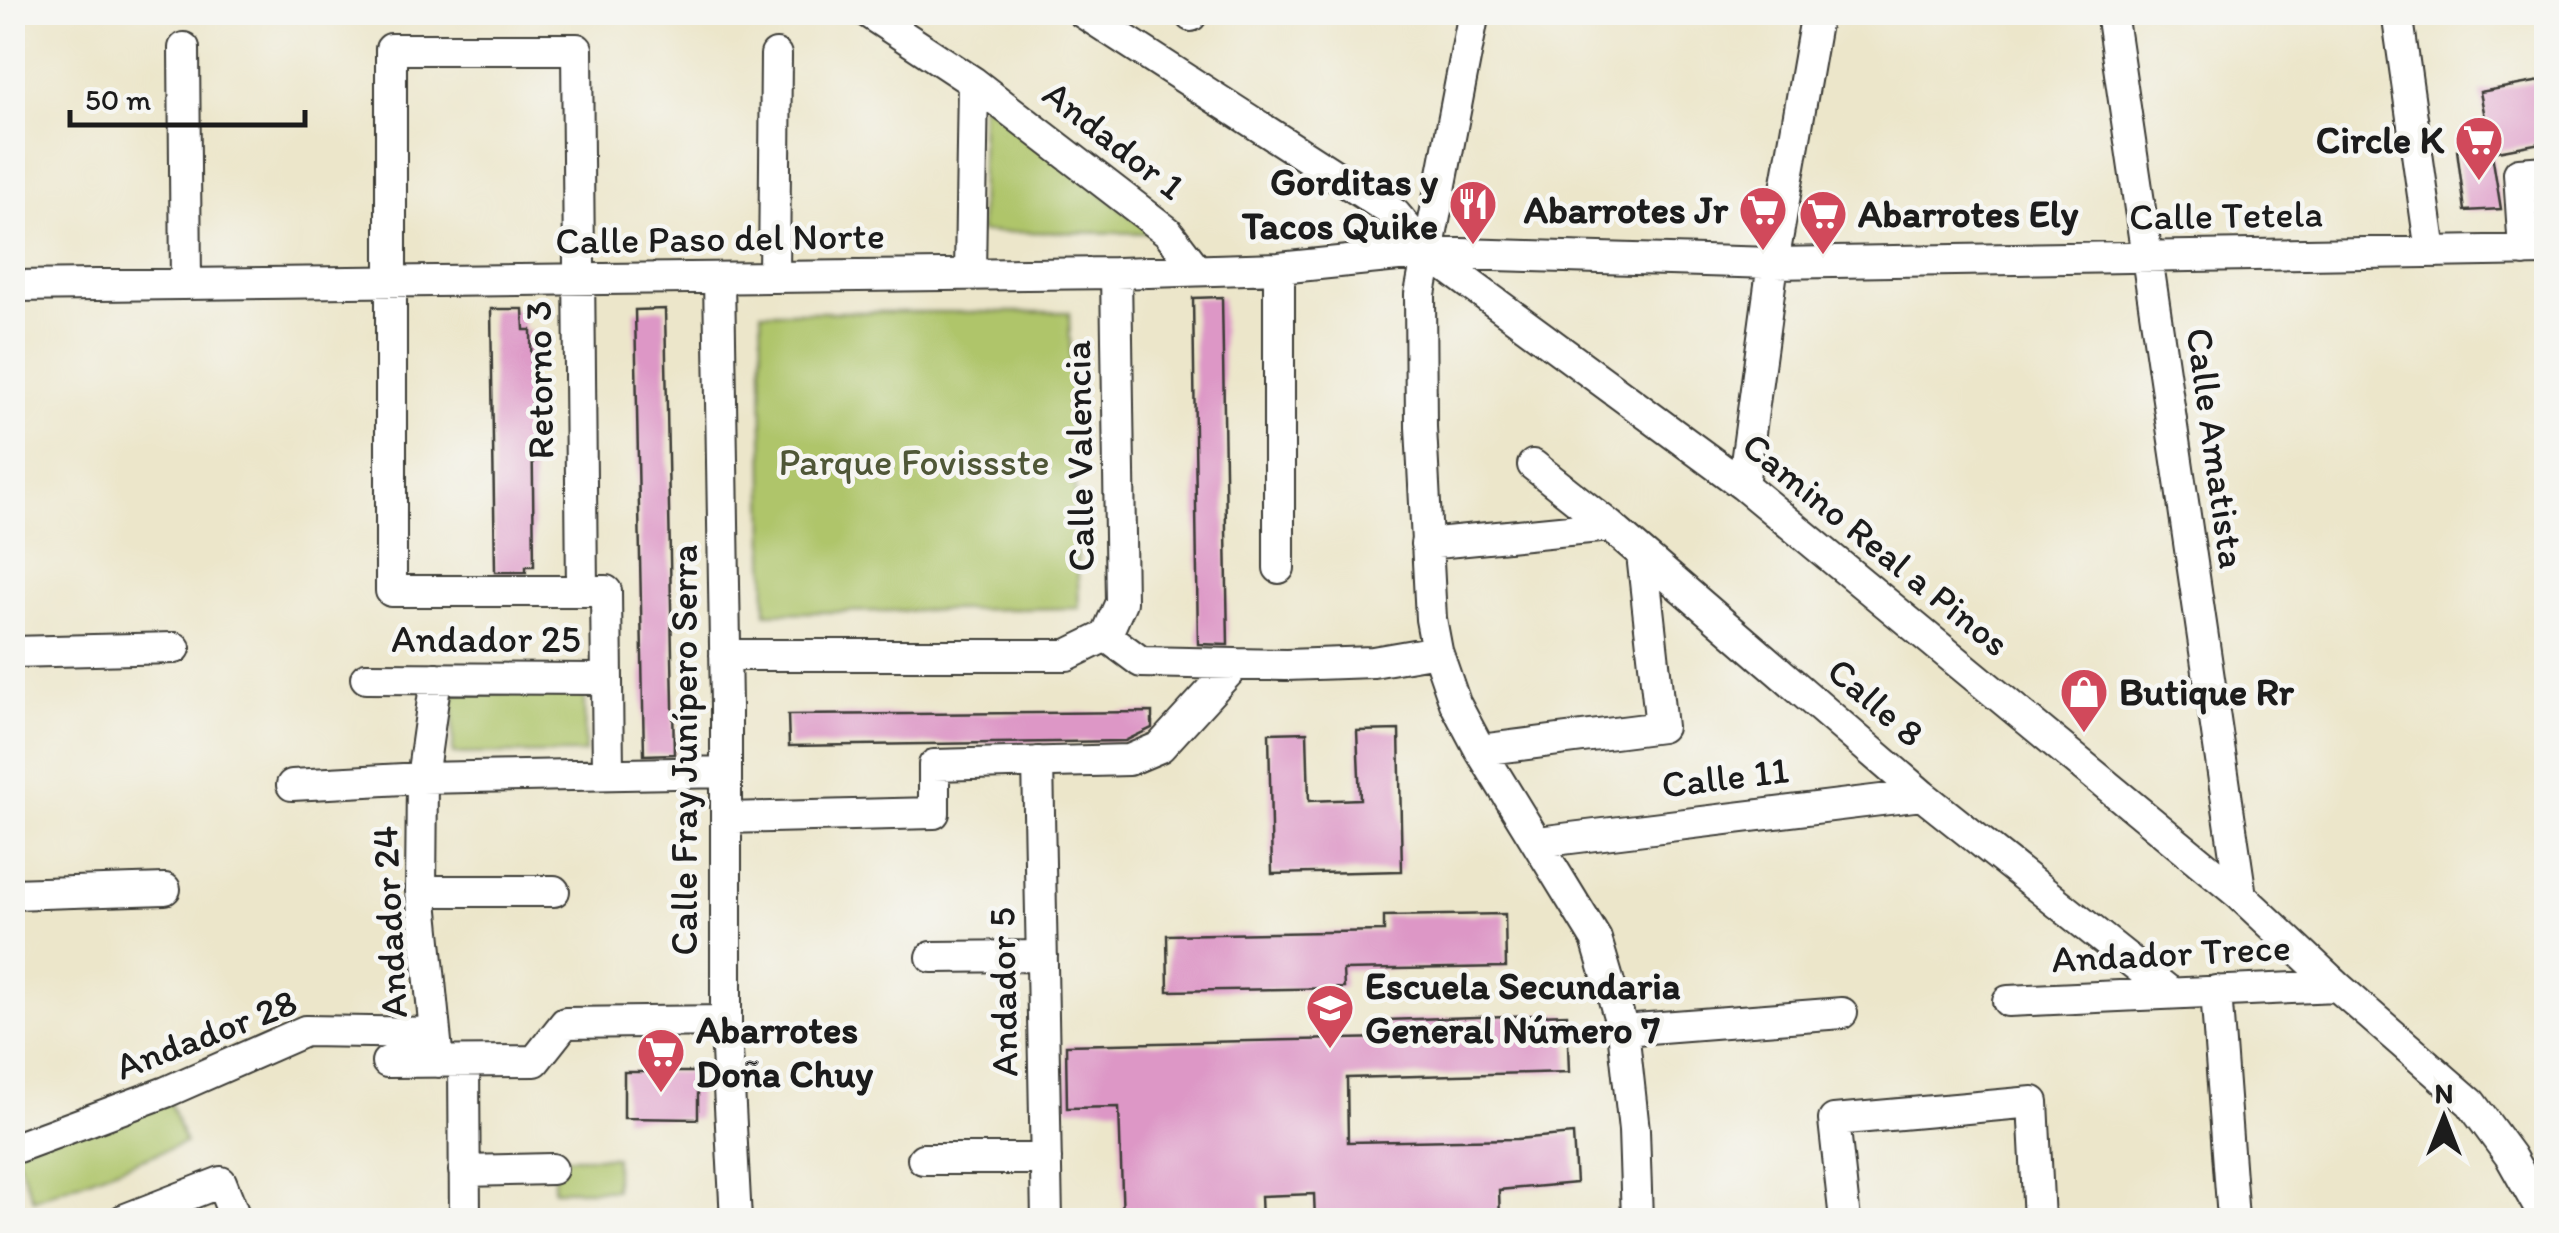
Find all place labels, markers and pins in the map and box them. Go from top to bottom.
supermarket icon: Circle K [2453,114,2505,182]
place label: Circle K [2316,117,2445,163]
place label: Gorditas y Tacos Quike [1241,159,1438,249]
restaurant icon: Gorditas y Tacos Quike [1447,178,1499,246]
supermarket icon: Abarrotes Jr [1737,184,1789,252]
place label: Abarrotes Jr [1524,187,1729,233]
supermarket icon: Abarrotes Ely [1797,188,1849,256]
place label: Abarrotes Ely [1858,191,2078,237]
shop icon: Butique Rr [2058,666,2110,734]
place label: Butique Rr [2119,669,2295,715]
place label: Escuela Secundaria General Número 7 [1365,963,1681,1053]
school or university icon: Escuela Secundaria General Número 7 [1304,982,1356,1050]
place label: Abarrotes Doña Chuy [696,1007,873,1097]
supermarket icon: Abarrotes Doña Chuy [635,1026,687,1094]

